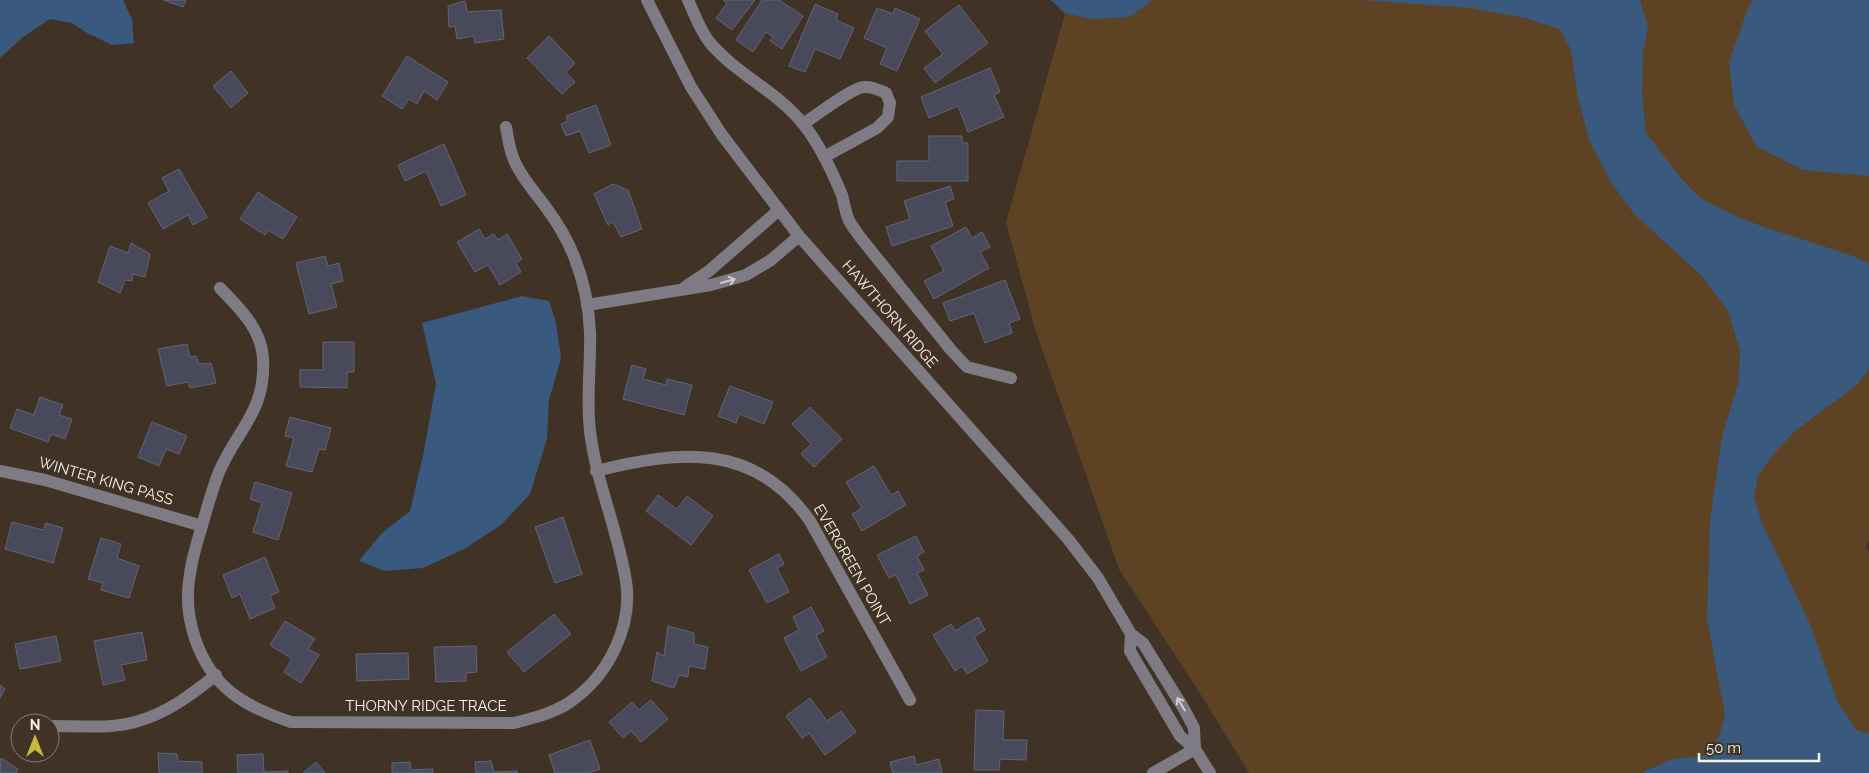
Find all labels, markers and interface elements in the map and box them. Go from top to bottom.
street label: HAWTHORN RIDGE [838,256,942,372]
one-way arrow [720,275,736,285]
street label: WINTER KING PASS [37,453,175,509]
street label: EVERGREEN POINT [810,501,894,629]
street label: THORNY RIDGE TRACE [345,697,507,715]
one-way arrow [1176,697,1186,711]
north arrow [10,713,60,763]
text: N [30,717,40,733]
scale bar [1699,730,1819,762]
text: 50 m [1706,739,1741,757]

